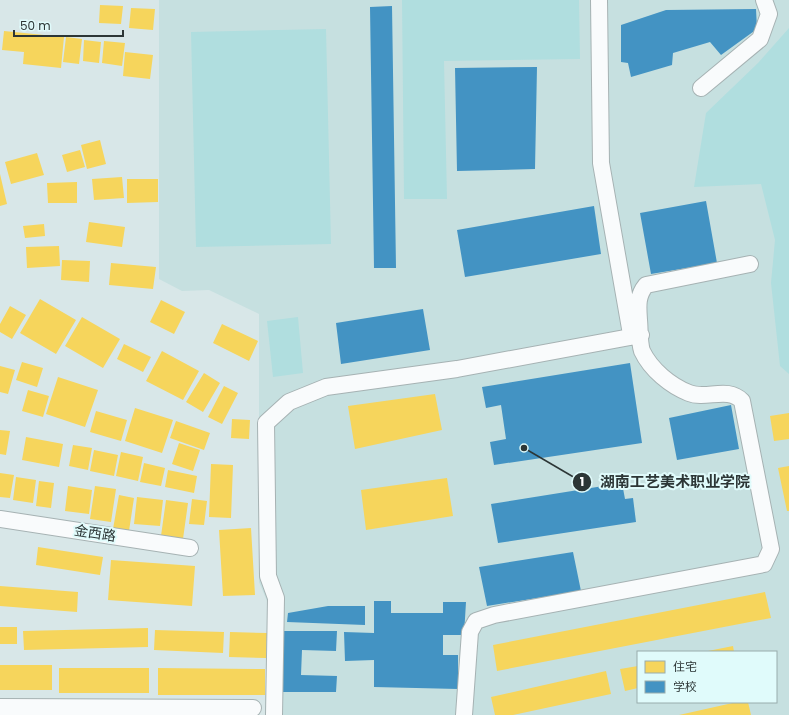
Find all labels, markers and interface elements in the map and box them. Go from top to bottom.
scale bar [14,12,123,38]
text: 50 m [20,17,51,34]
callout: 湖南工艺美术职业学院 [572,468,758,495]
text: 湖南工艺美术职业学院 [600,471,750,492]
text: 1 [580,473,584,490]
street label: 金西路 [73,520,117,546]
legend [637,651,777,703]
text: 住宅 [673,658,697,675]
text: 学校 [673,678,697,695]

